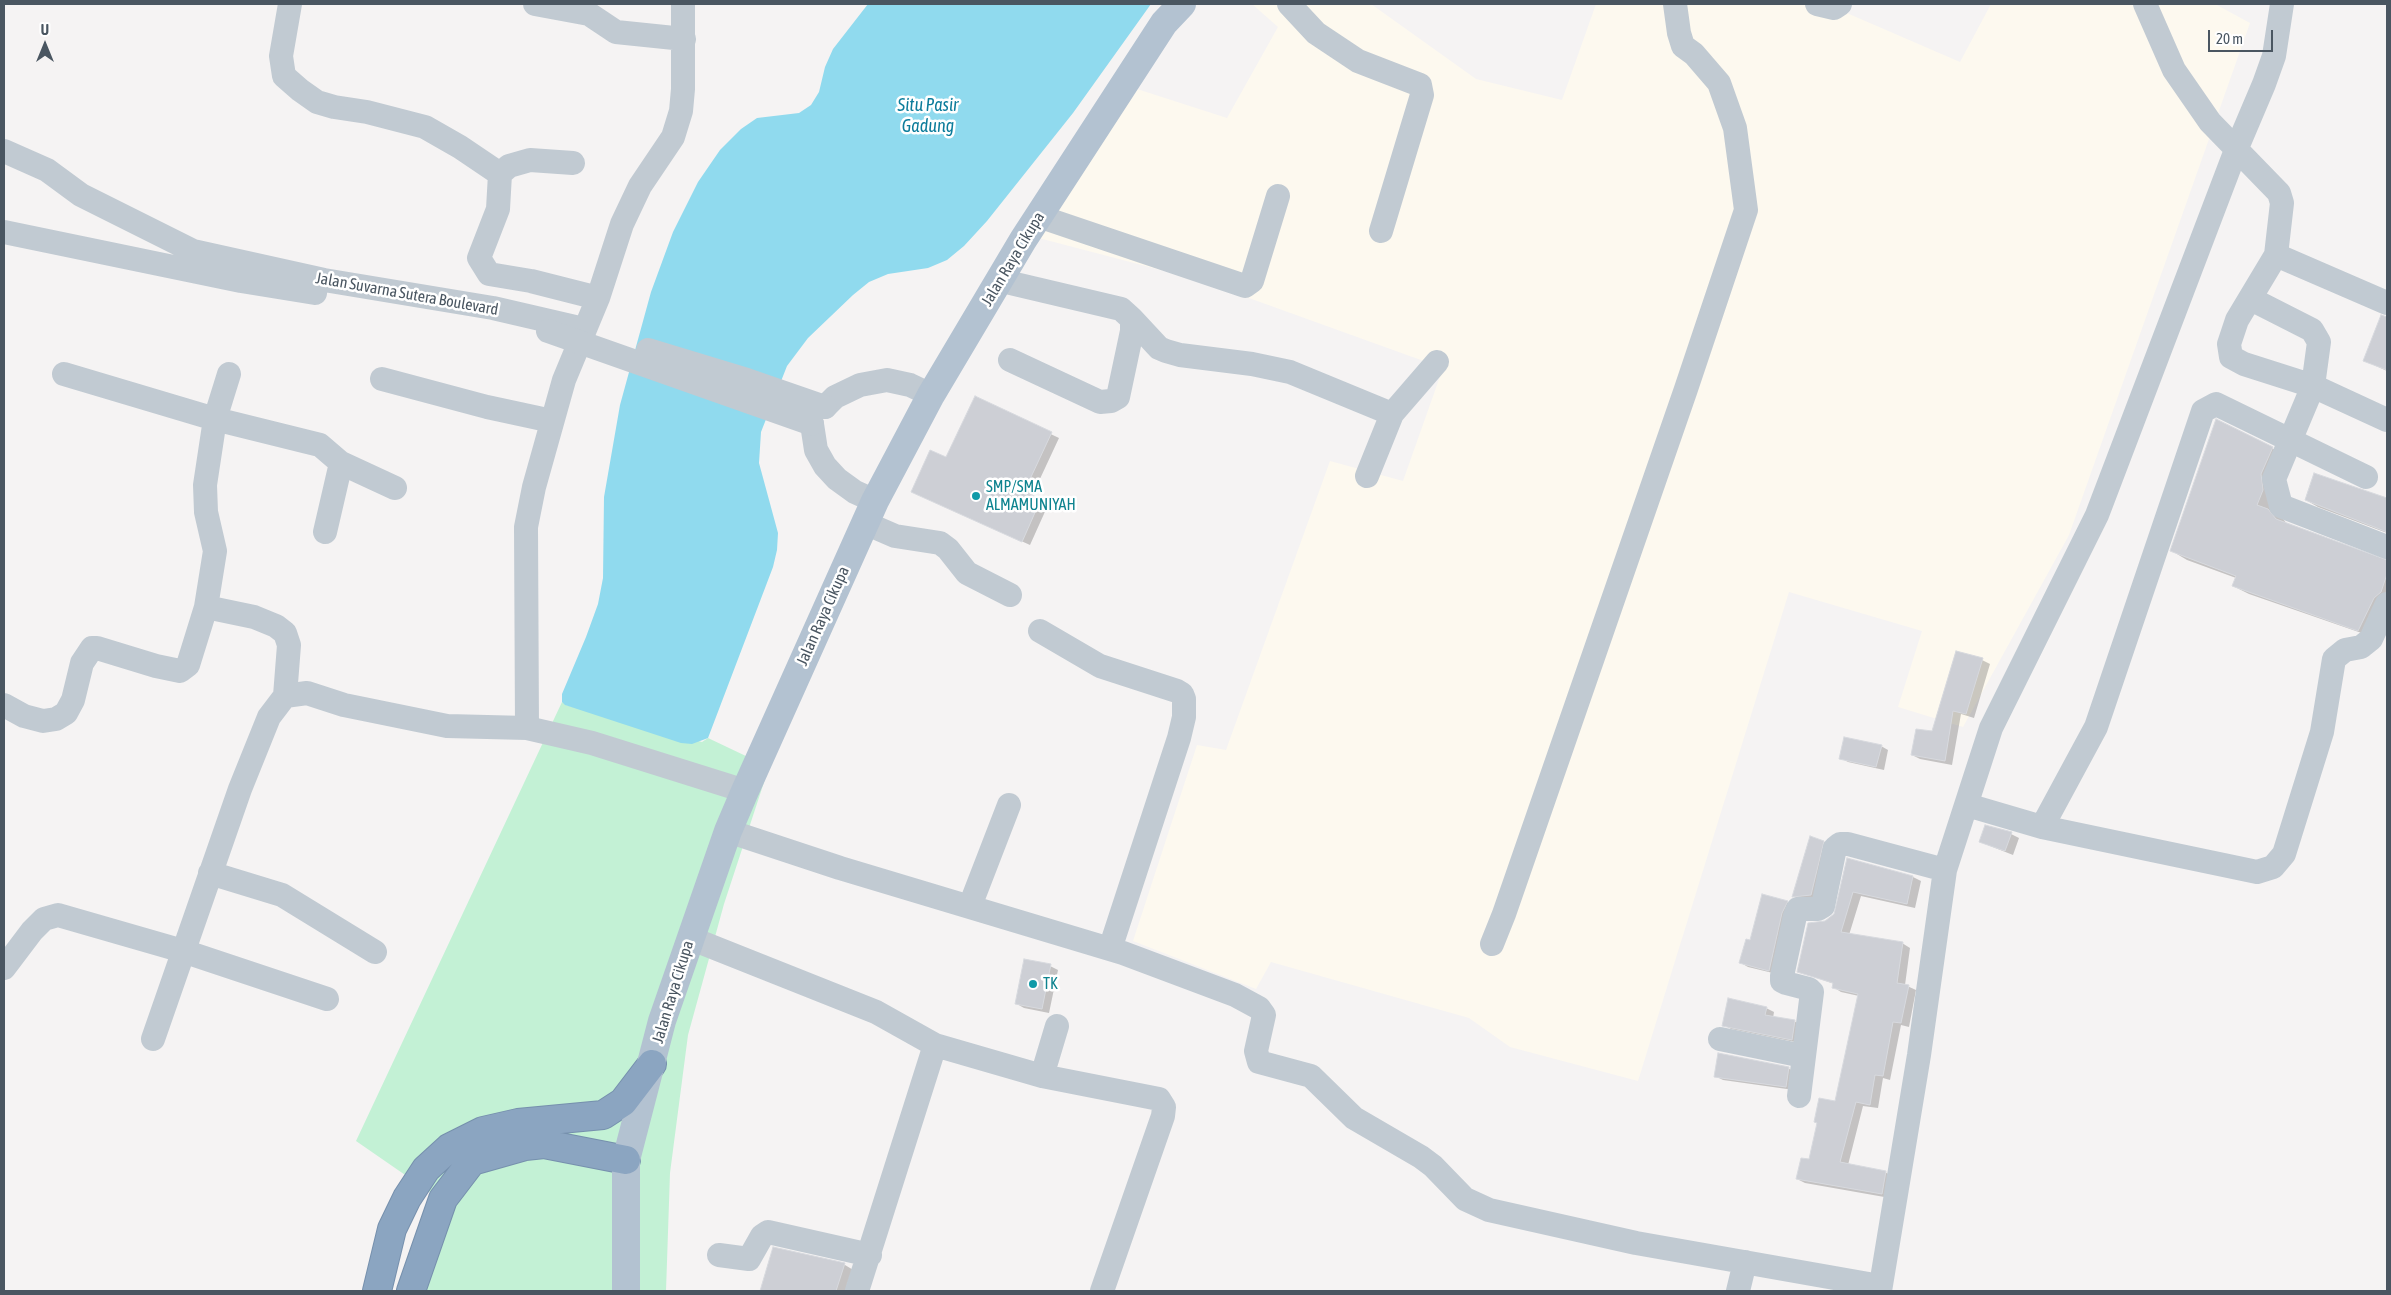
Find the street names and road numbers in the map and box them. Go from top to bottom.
street label: Jalan Raya Cikupa [977,208,1049,310]
street label: Jalan Suvarna Sutera Boulevard [314,268,500,320]
street label: Jalan Raya Cikupa [793,564,853,668]
street label: Jalan Raya Cikupa [648,938,698,1046]

